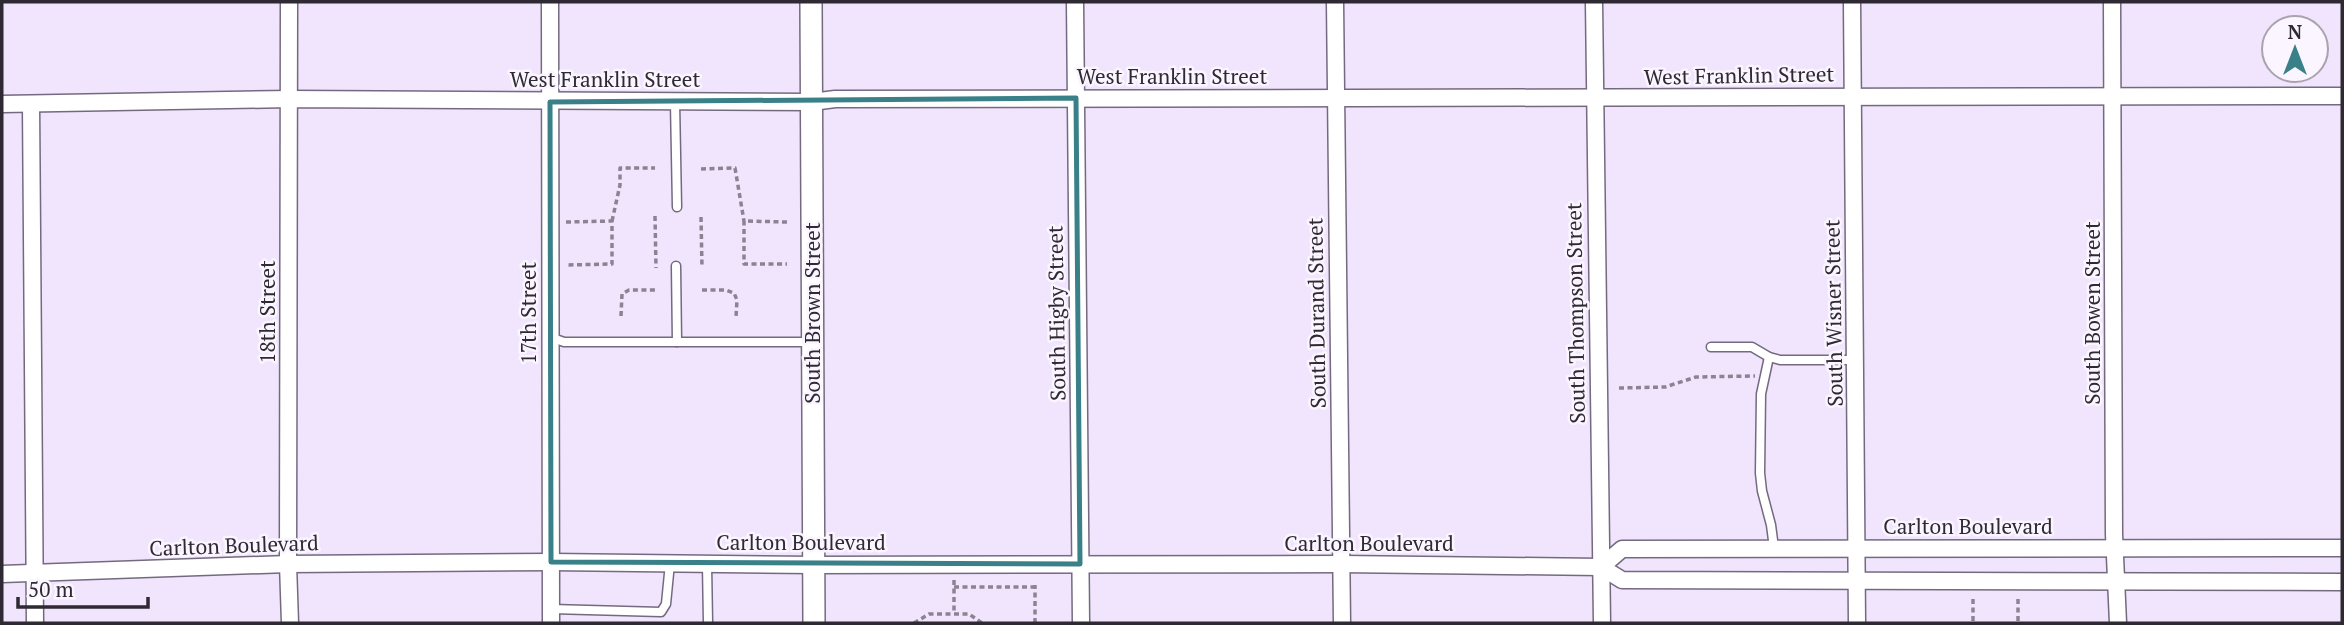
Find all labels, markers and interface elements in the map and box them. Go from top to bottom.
north arrow [2260,14,2330,84]
text: N [2288,19,2303,44]
street label: West Franklin Street [1644,59,1835,91]
street label: West Franklin Street [1077,62,1267,90]
street label: West Franklin Street [510,65,700,93]
street label: South Thompson Street [1559,202,1591,424]
street label: South Durand Street [1300,217,1332,409]
street label: South Wisner Street [1817,219,1849,407]
street label: South Bowen Street [2078,221,2106,405]
street label: South Brown Street [798,222,826,404]
street label: South Higby Street [1040,225,1072,401]
street label: 18th Street [253,260,281,364]
street label: 17th Street [514,261,542,364]
street label: Carlton Boulevard [1883,512,2053,540]
street label: Carlton Boulevard [149,528,320,562]
street label: Carlton Boulevard [716,528,886,556]
street label: Carlton Boulevard [1284,529,1454,557]
scale bar [18,566,147,610]
text: 50 m [28,575,74,603]

